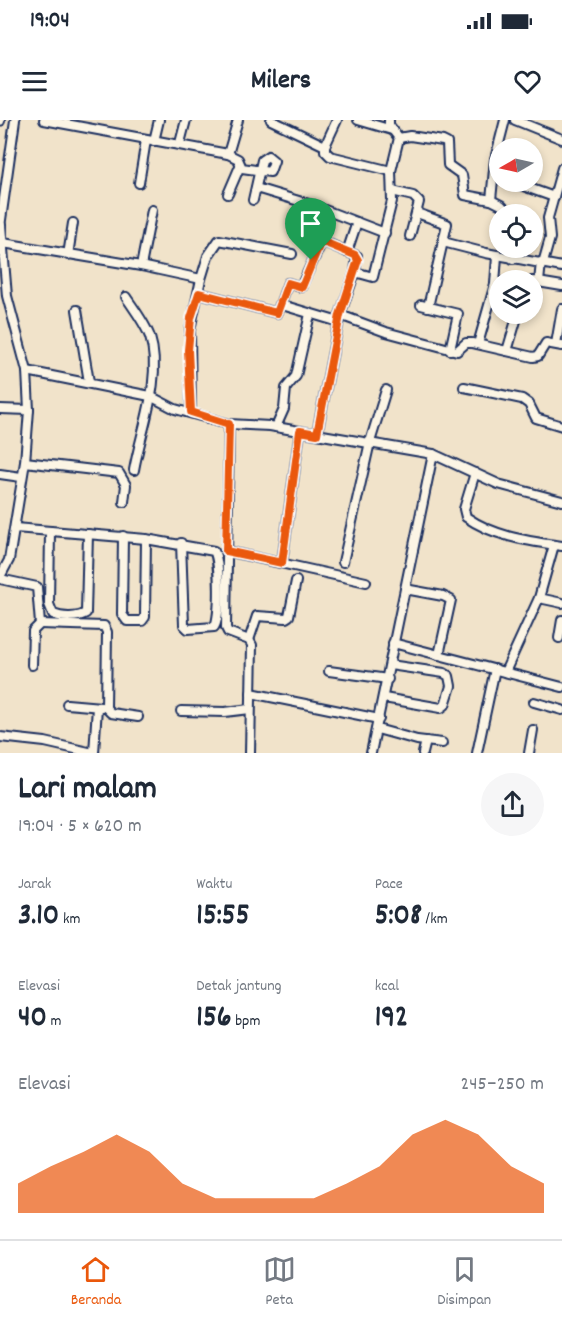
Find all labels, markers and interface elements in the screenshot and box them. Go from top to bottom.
text: 19:04 [30,6,70,37]
text: Milers [251,62,311,101]
icon: menu [18,65,51,98]
icon: heart [511,65,544,98]
north arrow [489,138,543,192]
map controls [489,138,543,324]
pin [285,198,336,260]
button: locate [489,204,543,258]
icon: arrive [294,207,327,240]
button: layers [489,270,543,324]
text: Lari malam [18,767,157,814]
button: share [481,773,544,836]
text: 19:04 · 5 × 620 m [18,813,142,841]
text: Jarak [18,873,51,896]
text: Waktu [196,873,232,896]
text: Pace [375,873,403,896]
text: 3.10 [18,896,59,939]
text: 15:55 [196,896,250,939]
text: 5:08 [375,896,422,939]
text: km [59,908,80,931]
text: /km [422,908,448,931]
text: Elevasi [18,975,60,998]
text: Detak jantung [196,975,282,998]
text: kcal [375,975,399,998]
text: 40 [18,998,47,1041]
text: 156 [196,998,232,1041]
text: 192 [375,998,408,1041]
text: m [47,1010,61,1033]
text: bpm [232,1010,260,1033]
text: Elevasi [18,1071,70,1099]
text: 245–250 m [461,1071,544,1099]
tab: Beranda [71,1253,121,1312]
tab: Peta [263,1253,296,1312]
tab: Disimpan [437,1253,491,1312]

